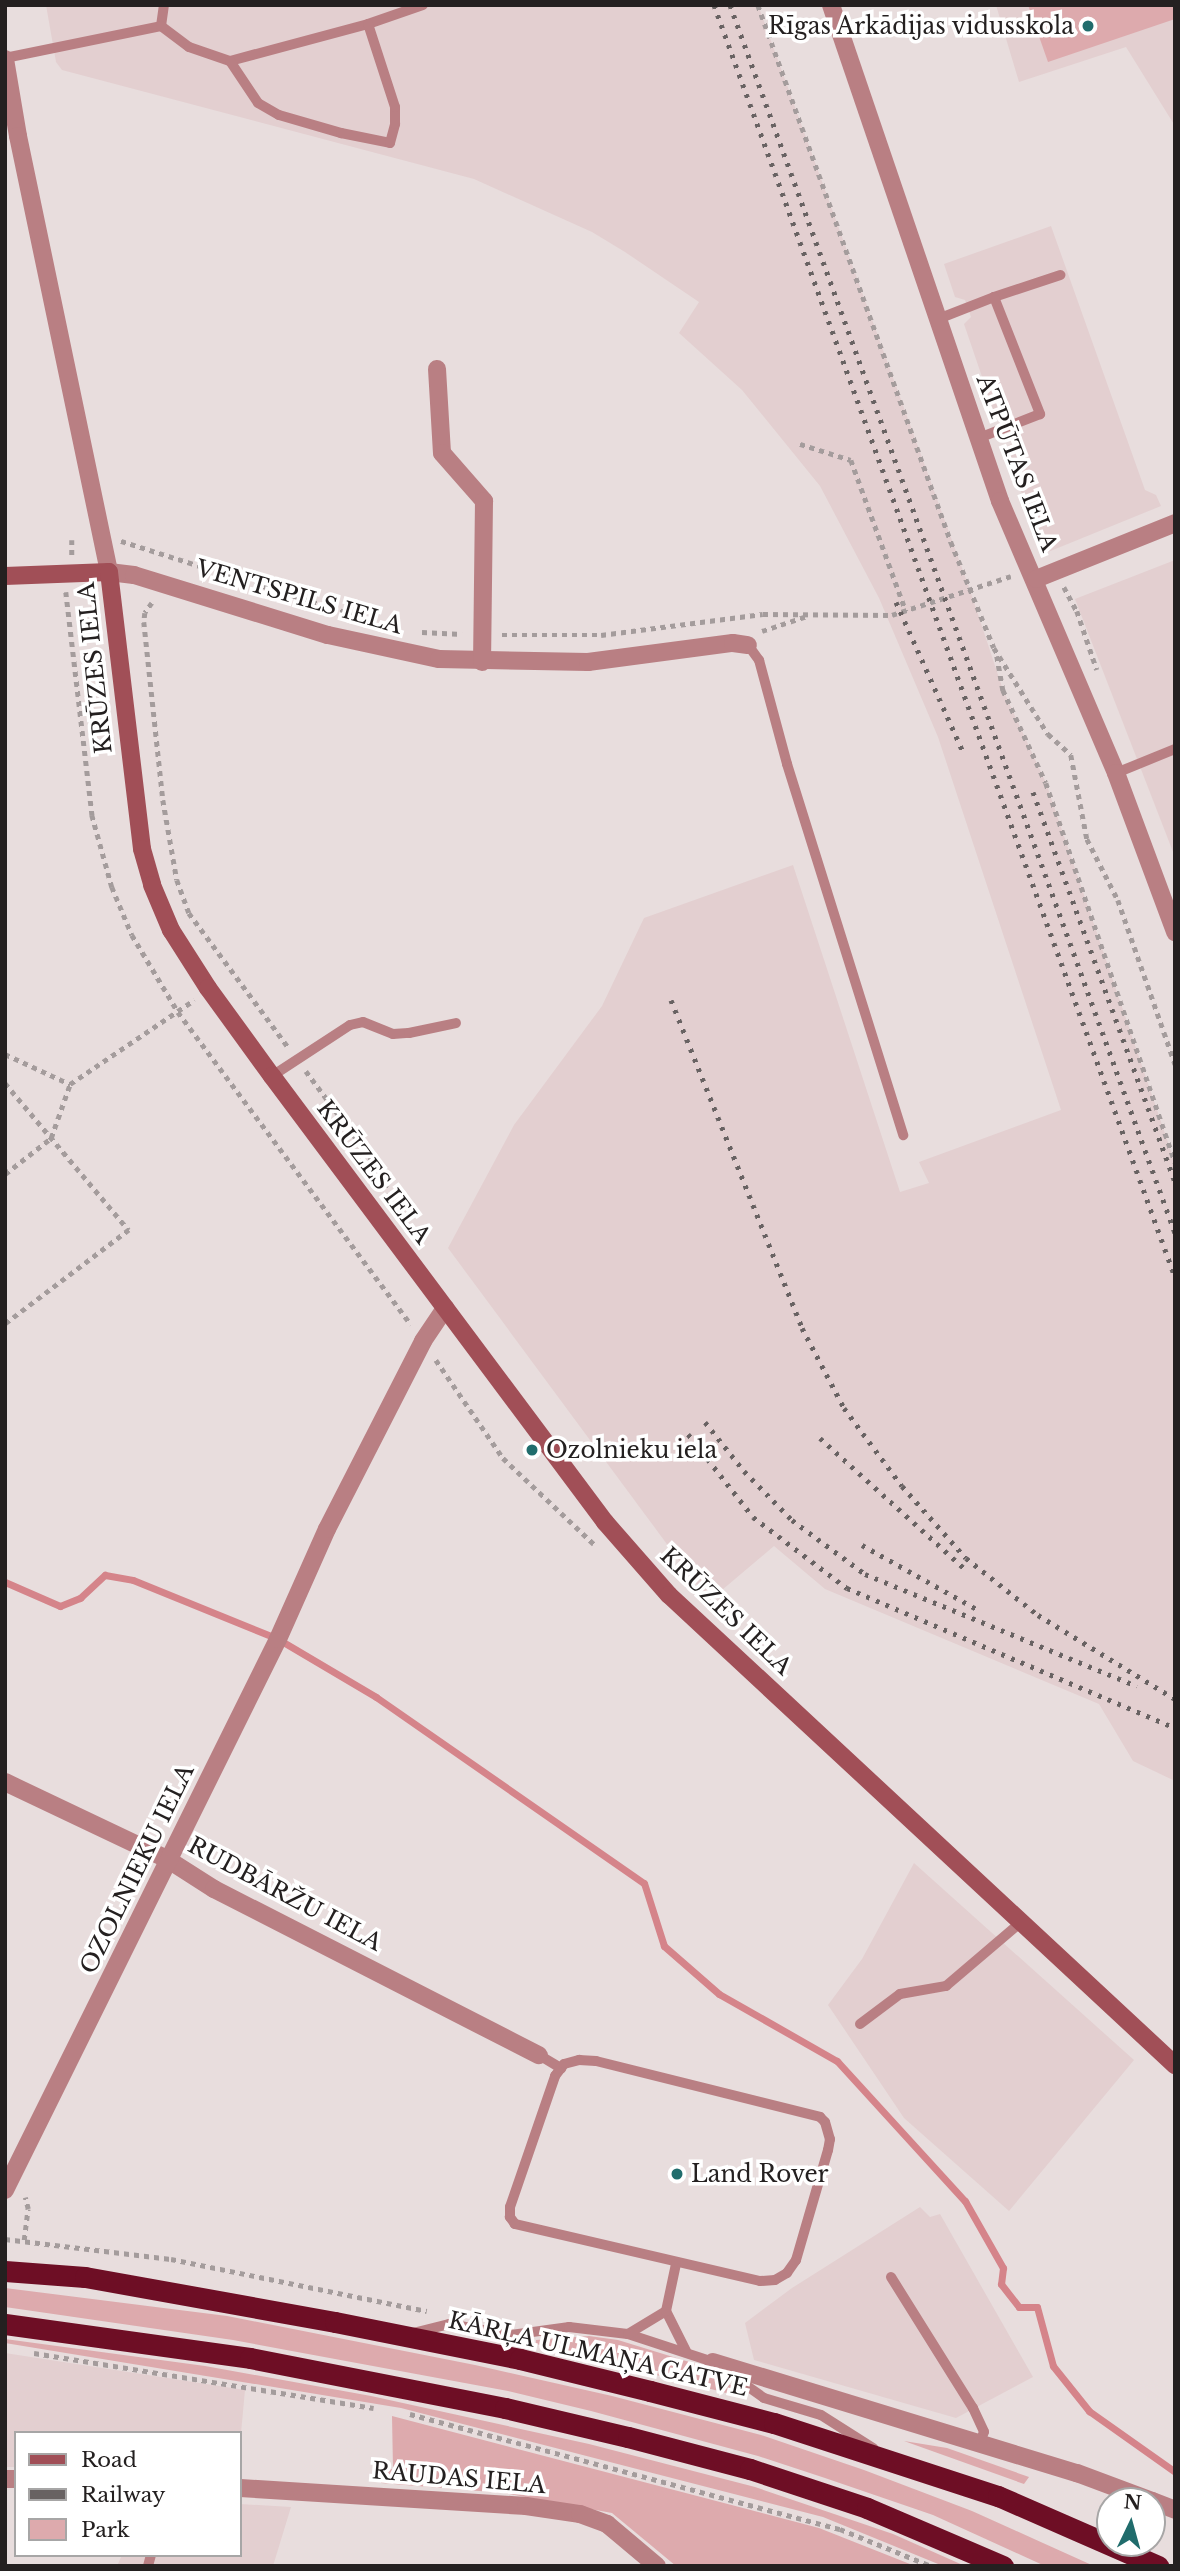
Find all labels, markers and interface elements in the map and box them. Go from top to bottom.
place label: Rīgas Arkādijas vidusskola [766,12,1074,40]
marker: Rīgas Arkādijas vidusskola [1080,18,1096,34]
street label: ATPŪTAS IELA [971,371,1063,555]
street label: VENTSPILS IELA [193,554,405,640]
street label: KRŪZES IELA [72,581,118,755]
street label: KRŪZES IELA [311,1095,437,1249]
place label: Ozolnieku iela [546,1436,717,1464]
marker: Ozolnieku iela [524,1442,540,1458]
street label: KRŪZES IELA [655,1541,797,1681]
street label: OZOLNIEKU IELA [74,1760,200,1978]
street label: RUDBĀRŽU IELA [183,1831,387,1957]
place label: Land Rover [691,2160,829,2188]
marker: Land Rover [669,2166,685,2182]
street label: KĀRĻA ULMAŅA GATVE [445,2306,751,2402]
legend [14,2431,242,2557]
text: Road [81,2447,137,2473]
street label: RAUDAS IELA [371,2457,547,2499]
text: Railway [81,2482,165,2508]
north arrow [1096,2487,1166,2557]
text: N [1123,2490,1143,2515]
text: Park [81,2517,130,2543]

